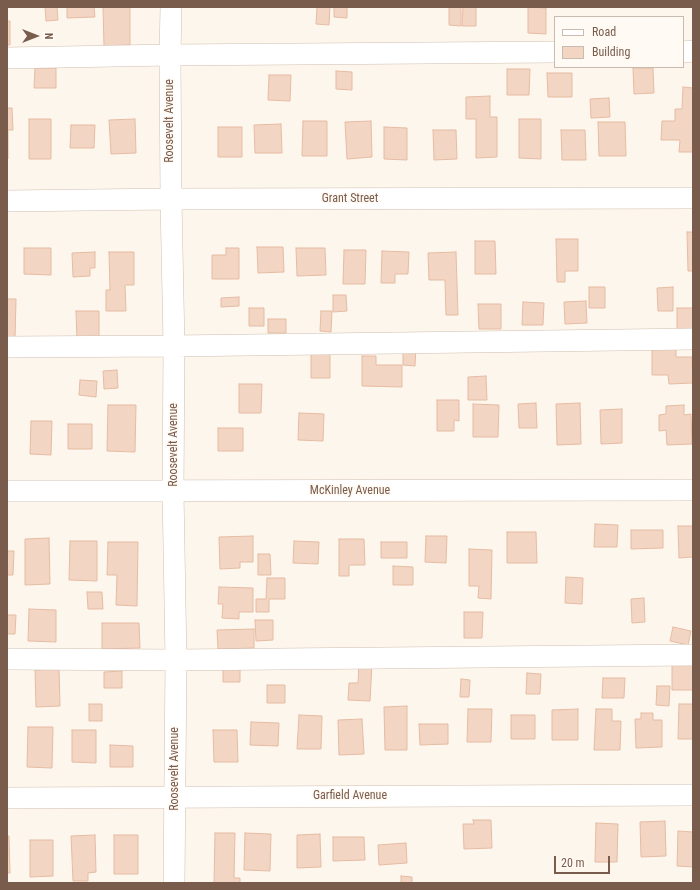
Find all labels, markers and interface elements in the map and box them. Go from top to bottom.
north arrow [16,16,56,56]
legend [554,16,684,68]
text: Road [592,25,616,39]
text: N [42,33,55,39]
text: Building [592,45,630,59]
street label: Roosevelt Avenue [163,79,177,163]
street label: Grant Street [322,192,378,206]
street label: Roosevelt Avenue [167,403,181,487]
street label: McKinley Avenue [310,484,390,498]
street label: Roosevelt Avenue [168,727,182,811]
street label: Garfield Avenue [313,789,387,803]
scale bar [556,848,612,874]
text: 20 m [561,856,585,870]

